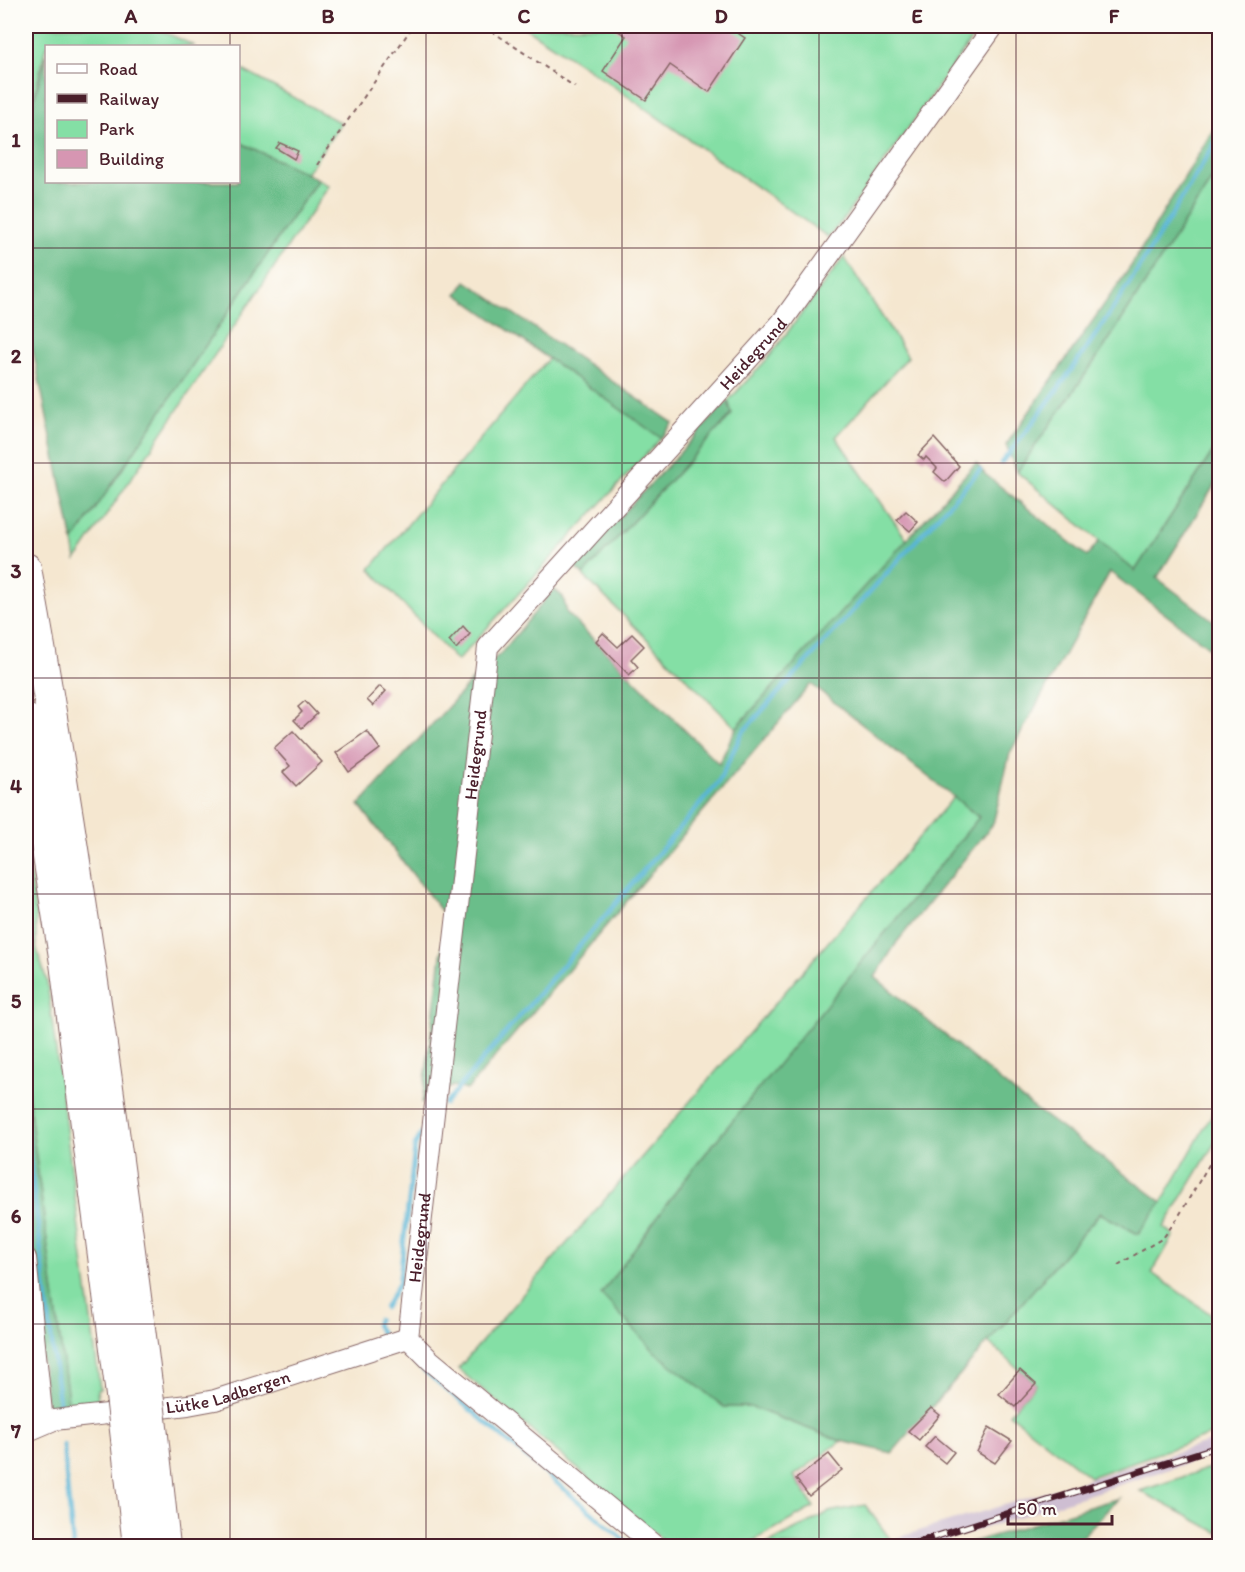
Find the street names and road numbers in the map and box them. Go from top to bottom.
street label: Heidegrund [715,313,792,395]
street label: Heidegrund [459,708,492,801]
street label: Heidegrund [403,1191,436,1284]
street label: Lütke Ladbergen [165,1366,293,1418]

